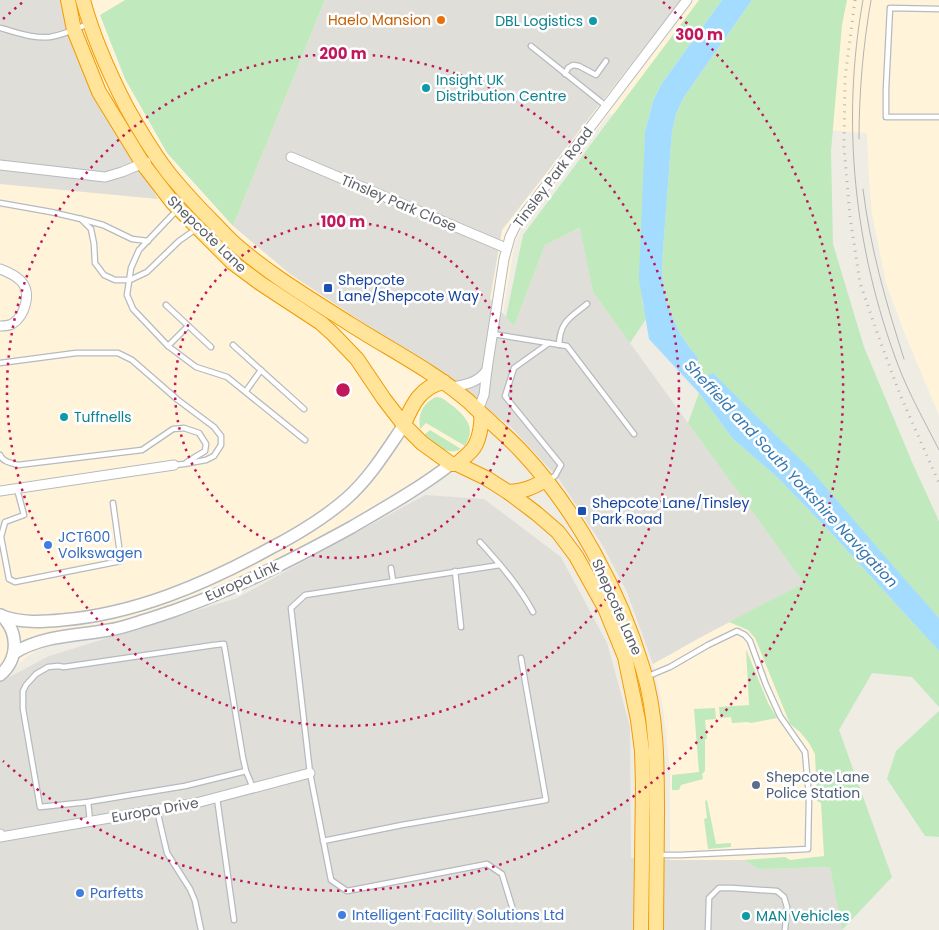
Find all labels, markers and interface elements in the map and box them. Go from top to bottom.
place label: Haelo Mansion [328,10,431,30]
place label: DBL Logistics [495,11,583,31]
marker: Haelo Mansion [435,14,447,26]
marker: DBL Logistics [587,15,599,27]
text: 300 m [675,24,723,45]
text: 200 m [319,43,367,64]
place label: Insight UK Distribution Centre [436,70,567,106]
marker: Insight UK Distribution Centre [420,82,432,94]
street label: Tinsley Park Road [509,123,597,231]
street label: Tinsley Park Close [338,170,460,237]
street label: Shepcote Lane [163,191,251,277]
text: 100 m [321,211,365,232]
place label: Shepcote Lane/Shepcote Way [338,270,479,306]
marker: Shepcote Lane/Shepcote Way [322,282,334,294]
water label: Sheffield and South Yorkshire Navigation [680,355,903,592]
centre of rings [334,381,352,399]
place label: Tuffnells [74,407,132,427]
marker: Tuffnells [58,411,70,423]
place label: Shepcote Lane/Tinsley Park Road [592,493,750,529]
marker: Shepcote Lane/Tinsley Park Road [576,505,588,517]
place label: JCT600 Volkswagen [58,527,142,563]
marker: JCT600 Volkswagen [42,539,54,551]
street label: Europa Link [202,556,283,606]
street label: Shepcote Lane [587,556,647,659]
place label: Shepcote Lane Police Station [766,767,870,803]
marker: Shepcote Lane Police Station [750,779,762,791]
street label: Europa Drive [110,792,200,827]
place label: Parfetts [90,883,144,903]
marker: Parfetts [74,887,86,899]
place label: Intelligent Facility Solutions Ltd [352,905,564,925]
place label: MAN Vehicles [756,906,850,926]
marker: Intelligent Facility Solutions Ltd [336,909,348,921]
marker: MAN Vehicles [740,910,752,922]

